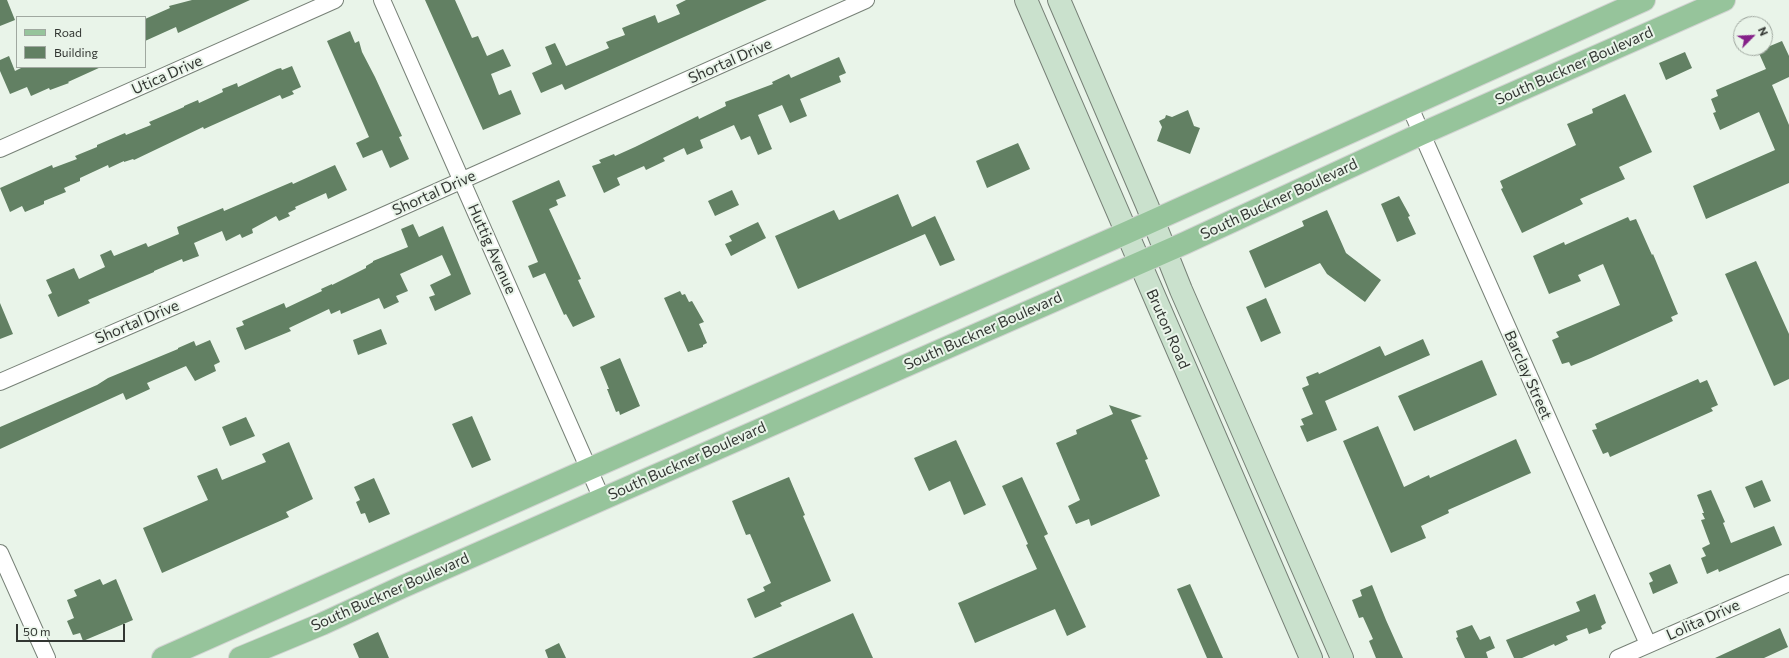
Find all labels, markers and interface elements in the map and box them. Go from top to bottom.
legend [16,16,146,68]
north arrow [1733,16,1773,56]
street label: South Buckner Boulevard [1492,23,1656,109]
text: Road [54,25,82,39]
text: N [1756,25,1771,38]
street label: Shortal Drive [686,35,774,87]
text: Building [54,45,98,59]
street label: Utica Drive [129,51,205,99]
street label: South Buckner Boulevard [1198,155,1360,243]
street label: Shortal Drive [390,167,478,219]
street label: Huttig Avenue [464,201,520,297]
street label: Bruton Road [1142,286,1194,372]
street label: South Buckner Boulevard [901,288,1065,374]
street label: Shortal Drive [92,296,182,348]
street label: Barclay Street [1500,328,1556,422]
street label: South Buckner Boulevard [605,418,769,504]
street label: South Buckner Boulevard [308,549,472,635]
street label: Lolita Drive [1664,596,1742,644]
scale bar [18,616,127,642]
text: 50 m [23,624,51,638]

